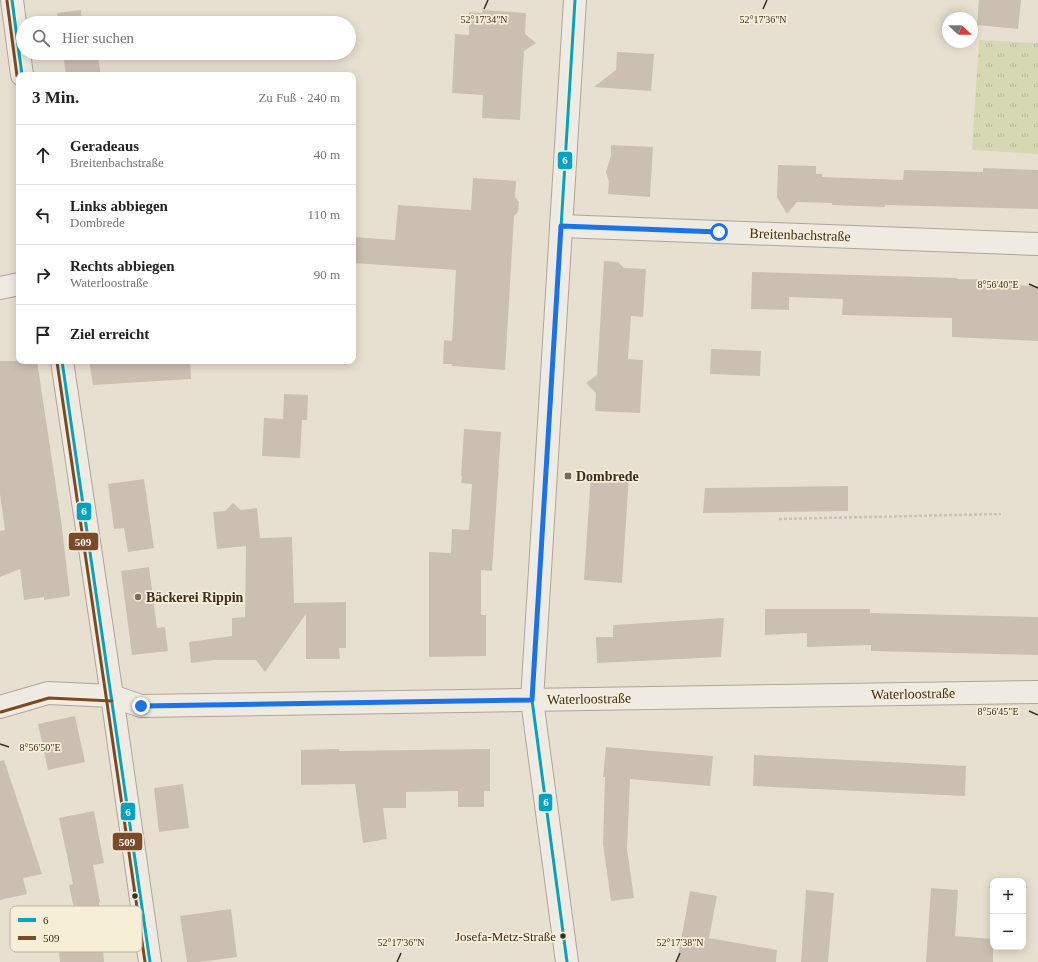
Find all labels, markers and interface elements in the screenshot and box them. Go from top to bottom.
north arrow [942,12,978,48]
text: 52°17'34"N [460,14,508,25]
text: 52°17'36"N [739,14,787,25]
search box [16,16,356,60]
icon: search [30,27,52,49]
text: Hier suchen [62,30,134,46]
text: 3 Min. [32,88,79,107]
text: Zu Fuß · 240 m [258,90,340,105]
text: Geradeaus [70,138,139,154]
icon: ahead [32,144,54,166]
text: 40 m [314,147,340,162]
line badge: 6 [557,151,573,170]
text: 6 [562,154,568,166]
text: Breitenbachstraße [70,155,164,170]
text: Links abbiegen [70,198,168,214]
icon: left [32,204,54,226]
text: 110 m [308,207,340,222]
text: Dombrede [70,215,125,230]
route start [710,223,728,241]
street label: Breitenbachstraße [749,226,851,244]
text: Rechts abbiegen [70,258,175,274]
icon: right [32,264,54,286]
text: 90 m [314,267,340,282]
text: Waterloostraße [70,275,148,290]
text: 8°56'40"E [978,279,1019,290]
icon: arrive [32,324,54,346]
text: Ziel erreicht [70,326,149,342]
place label: Dombrede [576,469,639,484]
marker: Dombrede [563,471,573,481]
line badge: 6 [76,502,92,521]
text: 6 [81,505,87,517]
line badge: 509 [68,532,99,551]
text: 509 [75,536,92,548]
place label: Bäckerei Rippin [146,590,244,605]
marker: Bäckerei Rippin [133,592,143,602]
street label: Waterloostraße [871,686,955,702]
street label: Waterloostraße [547,691,631,707]
route end [132,697,150,715]
text: 8°56'45"E [978,706,1019,717]
text: 8°56'50"E [20,742,61,753]
line badge: 6 [538,793,553,812]
text: 6 [543,796,549,808]
line badge: 6 [120,802,136,821]
text: 6 [125,806,131,818]
line badge: 509 [112,832,143,851]
text: 509 [119,836,136,848]
map controls [990,878,1026,950]
button: + [990,878,1026,914]
unlabelled marker [130,891,140,901]
legend [10,906,142,952]
text: 6 [43,914,49,926]
button: − [990,914,1026,950]
place label: Josefa-Metz-Straße [455,929,556,944]
marker: Josefa-Metz-Straße [558,931,568,941]
text: 509 [43,932,60,944]
text: 52°17'36"N [377,937,425,948]
text: 52°17'38"N [656,937,704,948]

